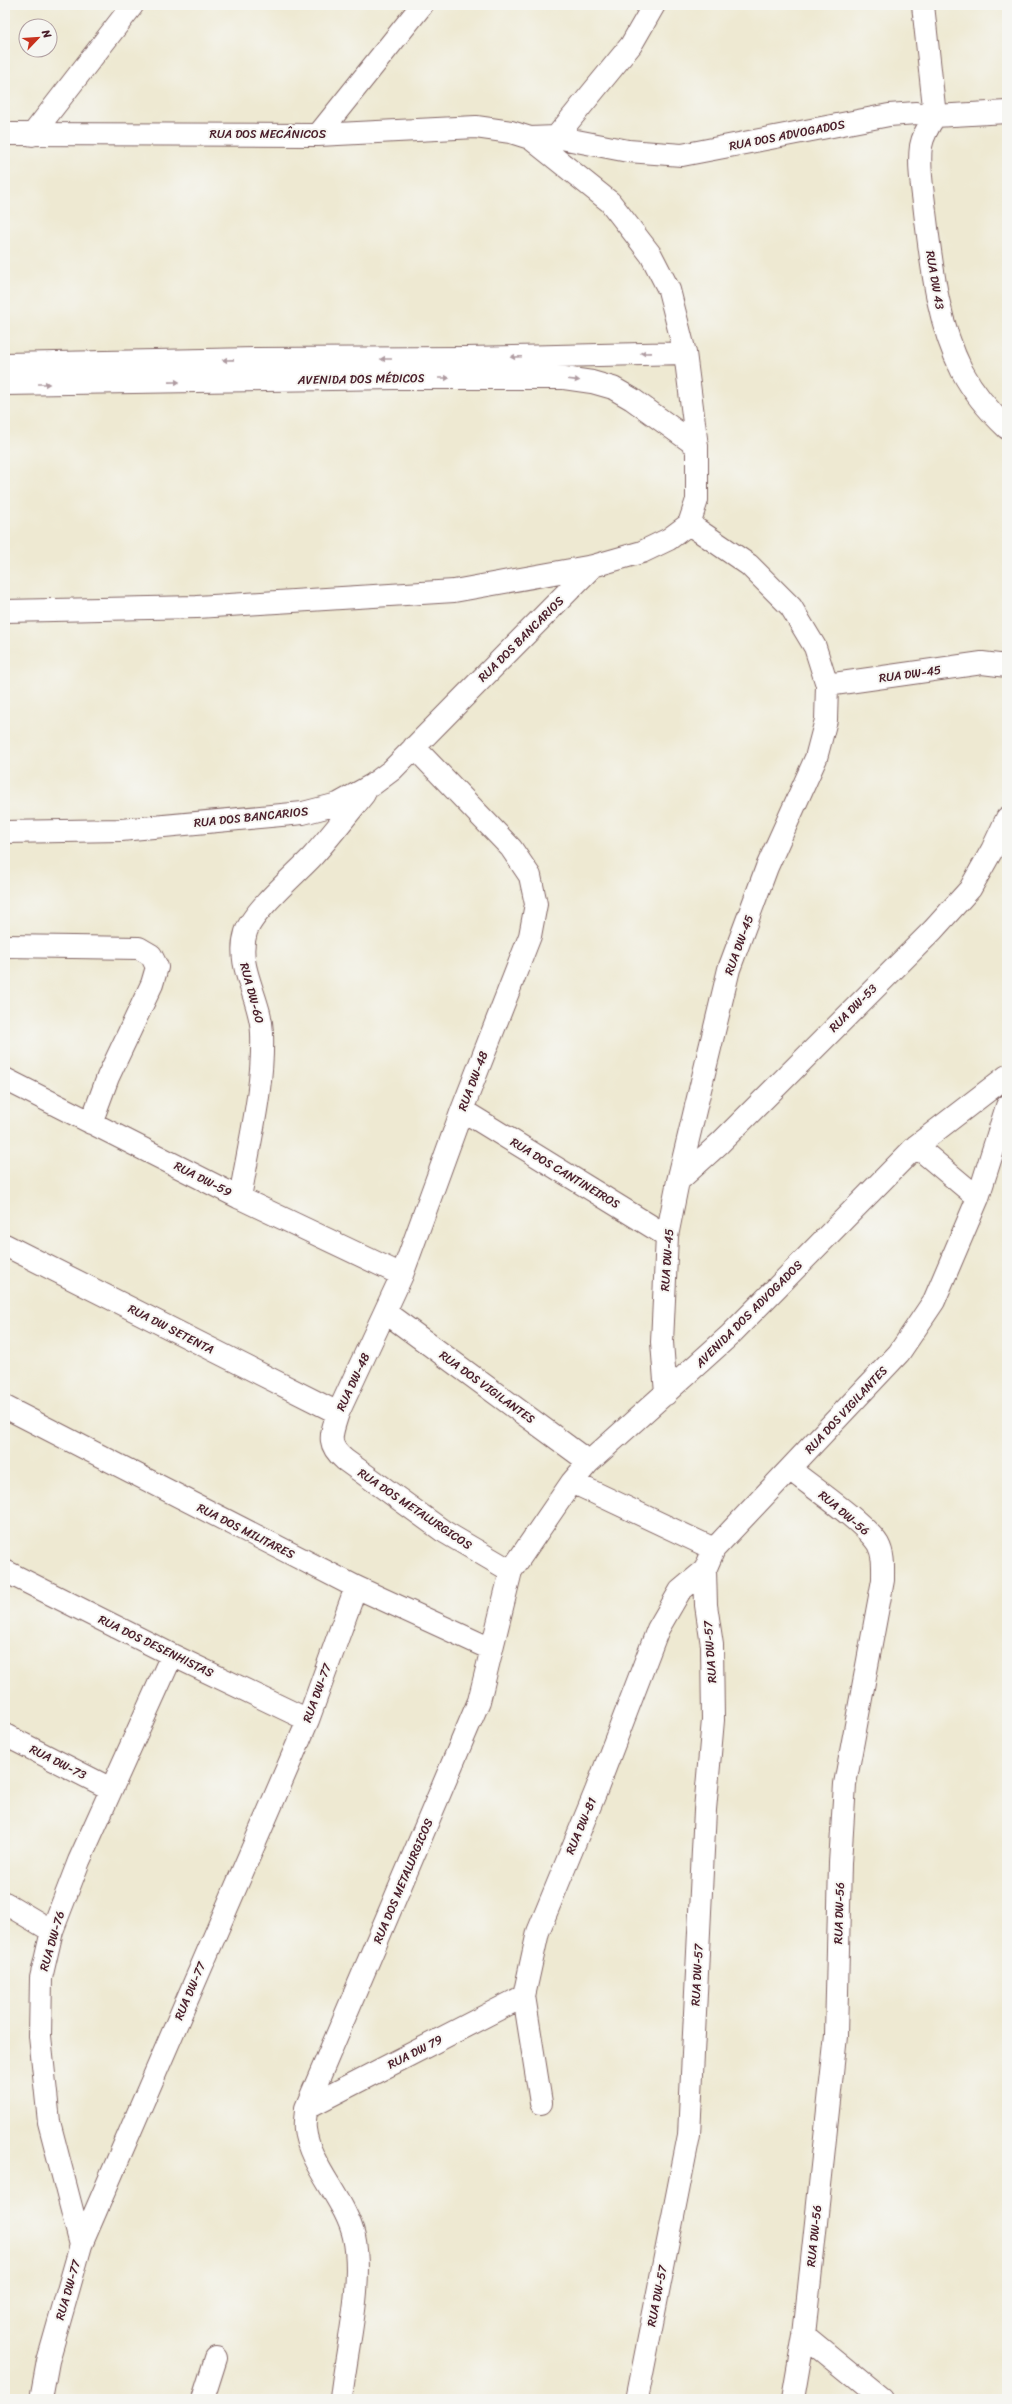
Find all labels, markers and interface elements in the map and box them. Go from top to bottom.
north arrow [18,18,58,58]
text: N [36,26,57,42]
street label: RUA DOS ADVOGADOS [727,113,847,157]
street label: RUA DOS MECÂNICOS [210,123,327,145]
street label: RUA DW 43 [919,249,951,312]
one-way arrow [640,350,652,357]
one-way arrow [509,354,522,360]
one-way arrow [379,356,392,362]
one-way arrow [221,357,234,363]
street label: AVENIDA DOS MÉDICOS [297,367,425,391]
one-way arrow [438,375,451,381]
one-way arrow [568,376,580,383]
one-way arrow [168,379,181,385]
one-way arrow [38,381,51,387]
street label: RUA DOS BANCARIOS [472,590,570,688]
street label: RUA DW-45 [877,659,943,689]
street label: RUA DOS BANCARIOS [193,800,310,834]
street label: RUA DW-45 [718,912,760,978]
street label: RUA DW-60 [233,960,271,1026]
street label: RUA DW-53 [823,978,883,1038]
street label: RUA DW-48 [452,1048,494,1114]
street label: RUA DOS CANTINEIROS [506,1131,625,1215]
street label: RUA DW-59 [170,1155,236,1203]
street label: RUA DW-45 [654,1228,680,1292]
street label: AVENIDA DOS ADVOGADOS [689,1255,808,1374]
street label: RUA DW SETENTA [124,1298,218,1360]
street label: RUA DOS VIGILANTES [434,1345,540,1430]
street label: RUA DW-48 [330,1349,376,1415]
street label: RUA DOS VIGILANTES [799,1360,893,1459]
street label: RUA DOS METALURGICOS [353,1462,477,1556]
street label: RUA DW-56 [813,1485,875,1541]
street label: RUA DOS MILITARES [193,1497,299,1565]
street label: RUA DOS DESENHISTAS [94,1608,218,1684]
street label: RUA DW-57 [697,1619,723,1684]
street label: RUA DW-77 [296,1659,338,1726]
street label: RUA DW-73 [26,1738,91,1786]
street label: RUA DW-81 [559,1794,603,1858]
street label: RUA DOS METALURGICOS [367,1814,440,1947]
street label: RUA DW-56 [827,1881,851,1944]
street label: RUA DW-76 [33,1908,71,1974]
street label: RUA DW-57 [684,1942,710,2007]
street label: RUA DW-77 [168,1957,213,2024]
street label: RUA DW 79 [383,2029,447,2075]
street label: RUA DW-56 [800,2204,828,2268]
street label: RUA DW-77 [49,2256,87,2323]
street label: RUA DW-57 [640,2262,674,2329]

